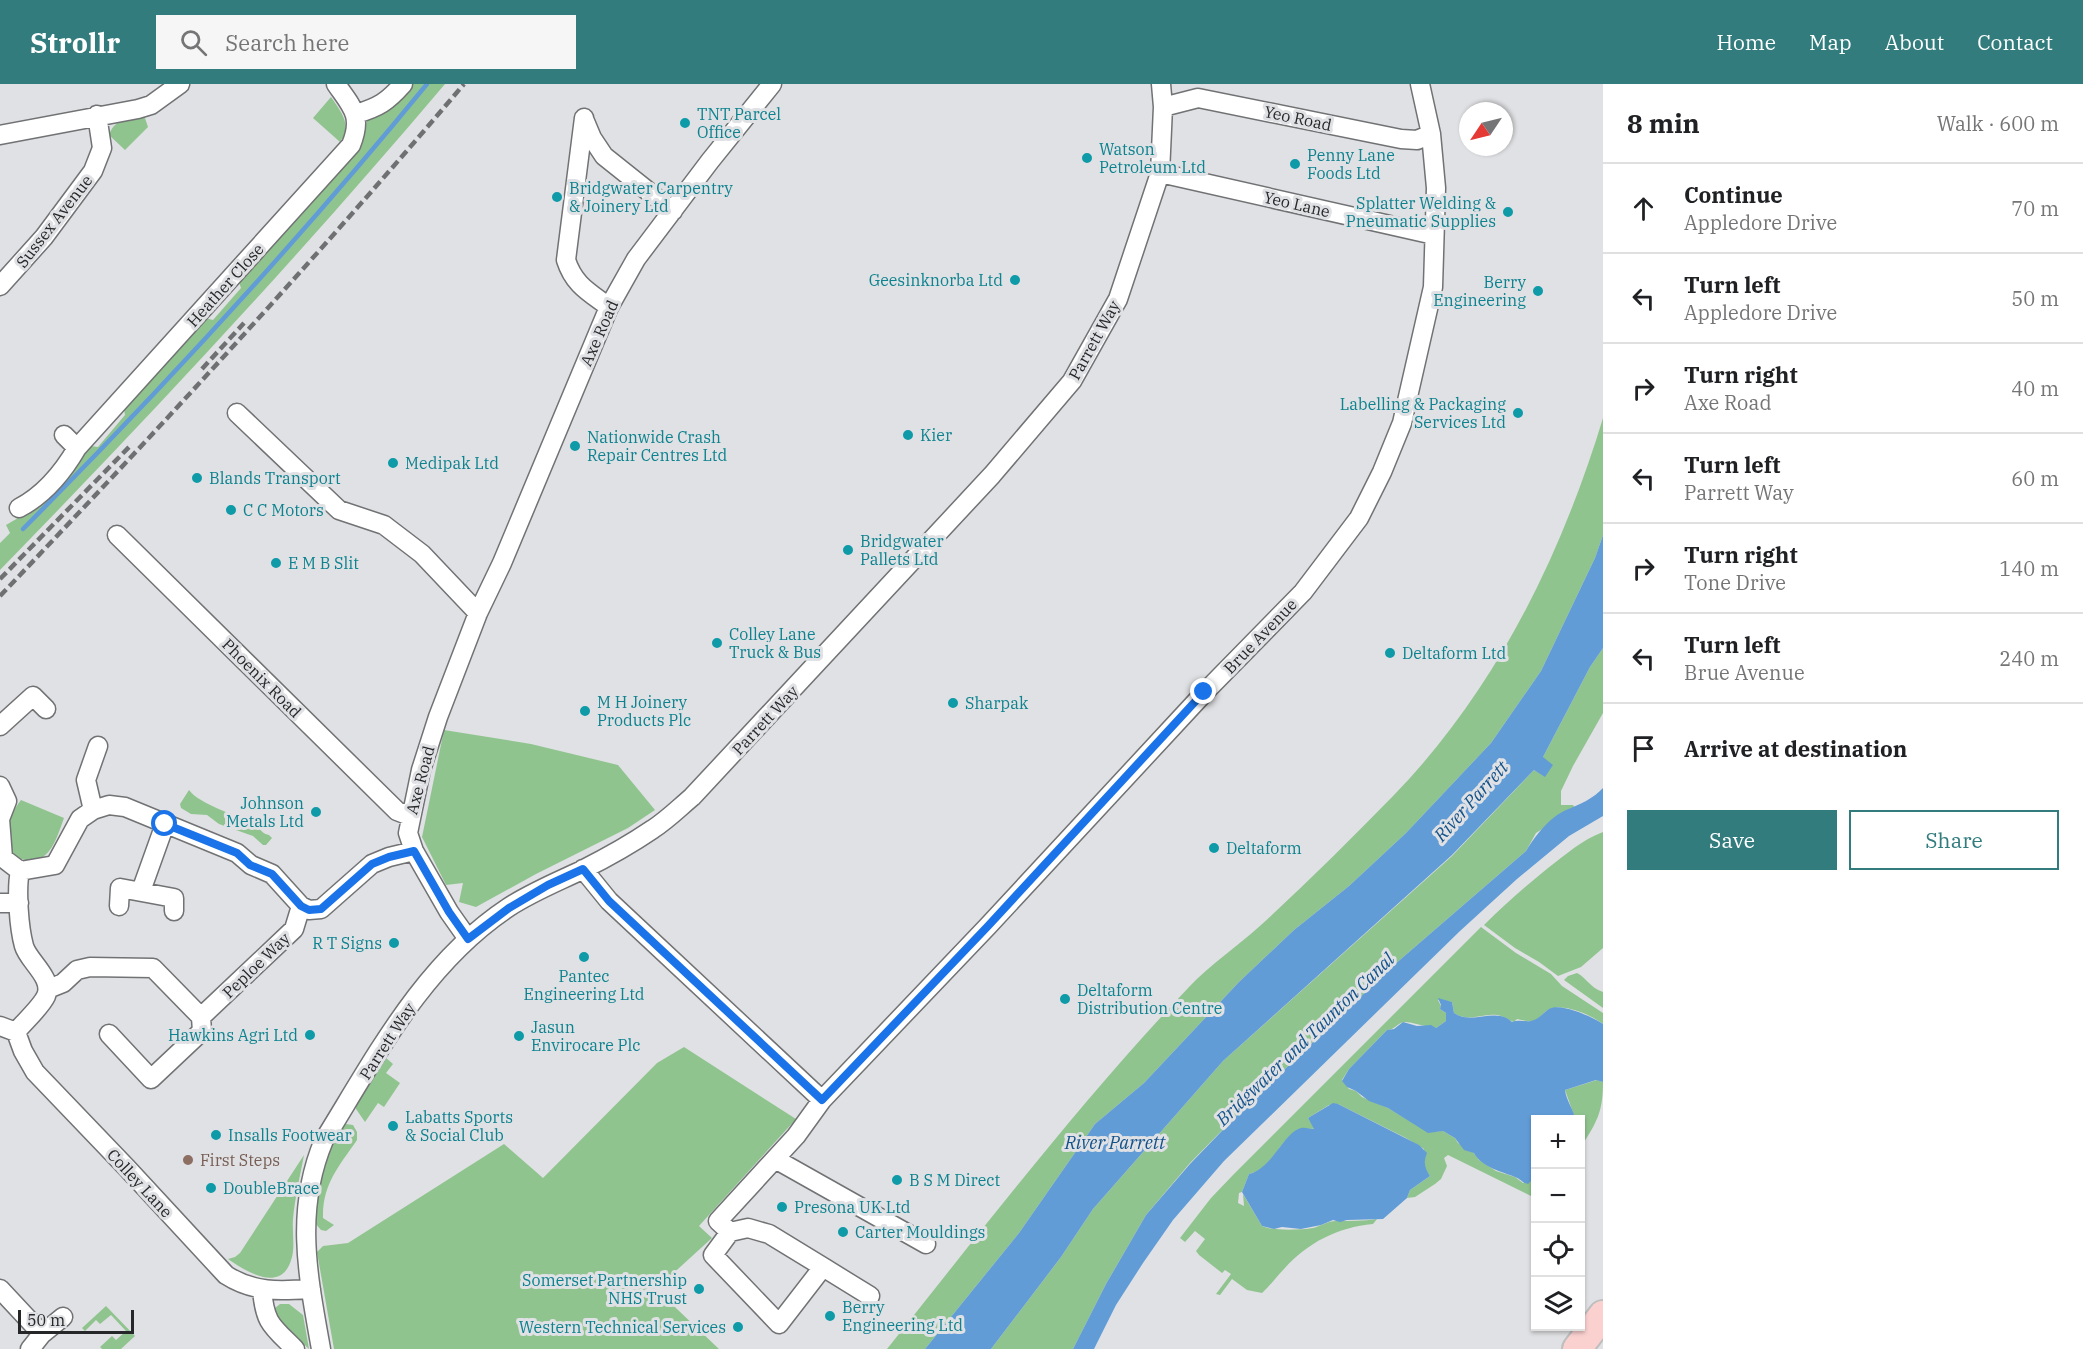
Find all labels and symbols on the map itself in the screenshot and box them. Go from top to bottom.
street label: Yeo Road [1262,101,1334,135]
north arrow [1459,102,1513,156]
place label: TNT Parcel Office [697,104,781,142]
marker: TNT Parcel Office [678,116,692,130]
place label: Watson Petroleum Ltd [1099,139,1206,177]
place label: Penny Lane Foods Ltd [1307,145,1395,183]
marker: Watson Petroleum Ltd [1080,151,1094,165]
marker: Penny Lane Foods Ltd [1288,157,1302,171]
street label: Sussex Avenue [12,171,96,271]
place label: Bridgwater Carpentry & Joinery Ltd [569,178,733,216]
street label: Yeo Lane [1262,187,1332,221]
marker: Bridgwater Carpentry & Joinery Ltd [550,190,564,204]
place label: Splatter Welding & Pneumatic Supplies [1346,193,1496,231]
marker: Splatter Welding & Pneumatic Supplies [1501,205,1515,219]
street label: Heather Close [182,239,268,331]
place label: Geesinknorba Ltd [869,270,1003,290]
place label: Berry Engineering [1433,272,1526,310]
marker: Geesinknorba Ltd [1008,273,1022,287]
marker: Berry Engineering [1531,284,1545,298]
street label: Parrett Way [1064,296,1124,383]
street label: Axe Road [576,297,623,369]
place label: Labelling & Packaging Services Ltd [1340,394,1506,432]
marker: Labelling & Packaging Services Ltd [1511,406,1525,420]
place label: Kier [920,425,952,445]
place label: Nationwide Crash Repair Centres Ltd [587,427,727,465]
marker: Kier [901,428,915,442]
marker: Nationwide Crash Repair Centres Ltd [568,439,582,453]
place label: Medipak Ltd [405,453,499,473]
marker: Medipak Ltd [386,456,400,470]
place label: Blands Transport [209,468,341,488]
marker: Blands Transport [190,471,204,485]
place label: C C Motors [243,500,324,520]
marker: C C Motors [224,503,238,517]
place label: Bridgwater Pallets Ltd [860,531,944,569]
marker: Bridgwater Pallets Ltd [841,543,855,557]
place label: E M B Slit [288,553,359,573]
marker: E M B Slit [269,556,283,570]
street label: Brue Avenue [1219,594,1301,678]
place label: Colley Lane Truck & Bus [729,624,821,662]
street label: Phoenix Road [218,634,306,722]
marker: Colley Lane Truck & Bus [710,636,724,650]
place label: Deltaform Ltd [1402,643,1506,663]
marker: Deltaform Ltd [1383,646,1397,660]
route end [1190,678,1216,704]
street label: Parrett Way [728,681,803,759]
place label: M H Joinery Products Plc [597,692,691,730]
place label: Sharpak [965,693,1029,713]
marker: Sharpak [946,696,960,710]
marker: M H Joinery Products Plc [578,704,592,718]
street label: Axe Road [401,743,439,816]
water label: River Parrett [1428,755,1514,847]
place label: Johnson Metals Ltd [226,793,304,831]
marker: Johnson Metals Ltd [309,805,323,819]
route start [151,810,177,836]
place label: Deltaform [1226,838,1302,858]
marker: Deltaform [1207,841,1221,855]
street label: Peploe Way [218,928,294,1002]
place label: R T Signs [312,933,382,953]
marker: R T Signs [387,936,401,950]
water label: Bridgwater and Taunton Canal [1210,947,1400,1131]
marker: Pantec Engineering Ltd [577,950,591,964]
place label: Pantec Engineering Ltd [523,966,645,1004]
place label: Deltaform Distribution Centre [1077,980,1222,1018]
marker: Deltaform Distribution Centre [1058,992,1072,1006]
street label: Parrett Way [355,998,420,1083]
place label: Jasun Envirocare Plc [531,1017,641,1055]
place label: Hawkins Agri Ltd [168,1025,298,1045]
marker: Hawkins Agri Ltd [303,1028,317,1042]
marker: Jasun Envirocare Plc [512,1029,526,1043]
place label: Labatts Sports & Social Club [405,1107,513,1145]
marker: Labatts Sports & Social Club [386,1119,400,1133]
place label: Insalls Footwear [228,1125,352,1145]
marker: Insalls Footwear [209,1128,223,1142]
water label: River Parrett [1064,1131,1166,1154]
street label: Colley Lane [103,1144,177,1222]
place label: First Steps [200,1150,280,1170]
marker: First Steps [181,1153,195,1167]
place label: B S M Direct [909,1170,1000,1190]
marker: B S M Direct [890,1173,904,1187]
place label: DoubleBrace [223,1178,319,1198]
marker: DoubleBrace [204,1181,218,1195]
place label: Presona UK Ltd [794,1197,911,1217]
marker: Presona UK Ltd [775,1200,789,1214]
place label: Carter Mouldings [855,1222,985,1242]
marker: Carter Mouldings [836,1225,850,1239]
place label: Somerset Partnership NHS Trust [522,1270,687,1308]
marker: Somerset Partnership NHS Trust [692,1282,706,1296]
place label: Berry Engineering Ltd [842,1297,963,1335]
scale bar [18,1307,134,1334]
marker: Berry Engineering Ltd [823,1309,837,1323]
place label: Western Technical Services [519,1317,726,1337]
marker: Western Technical Services [731,1320,745,1334]

